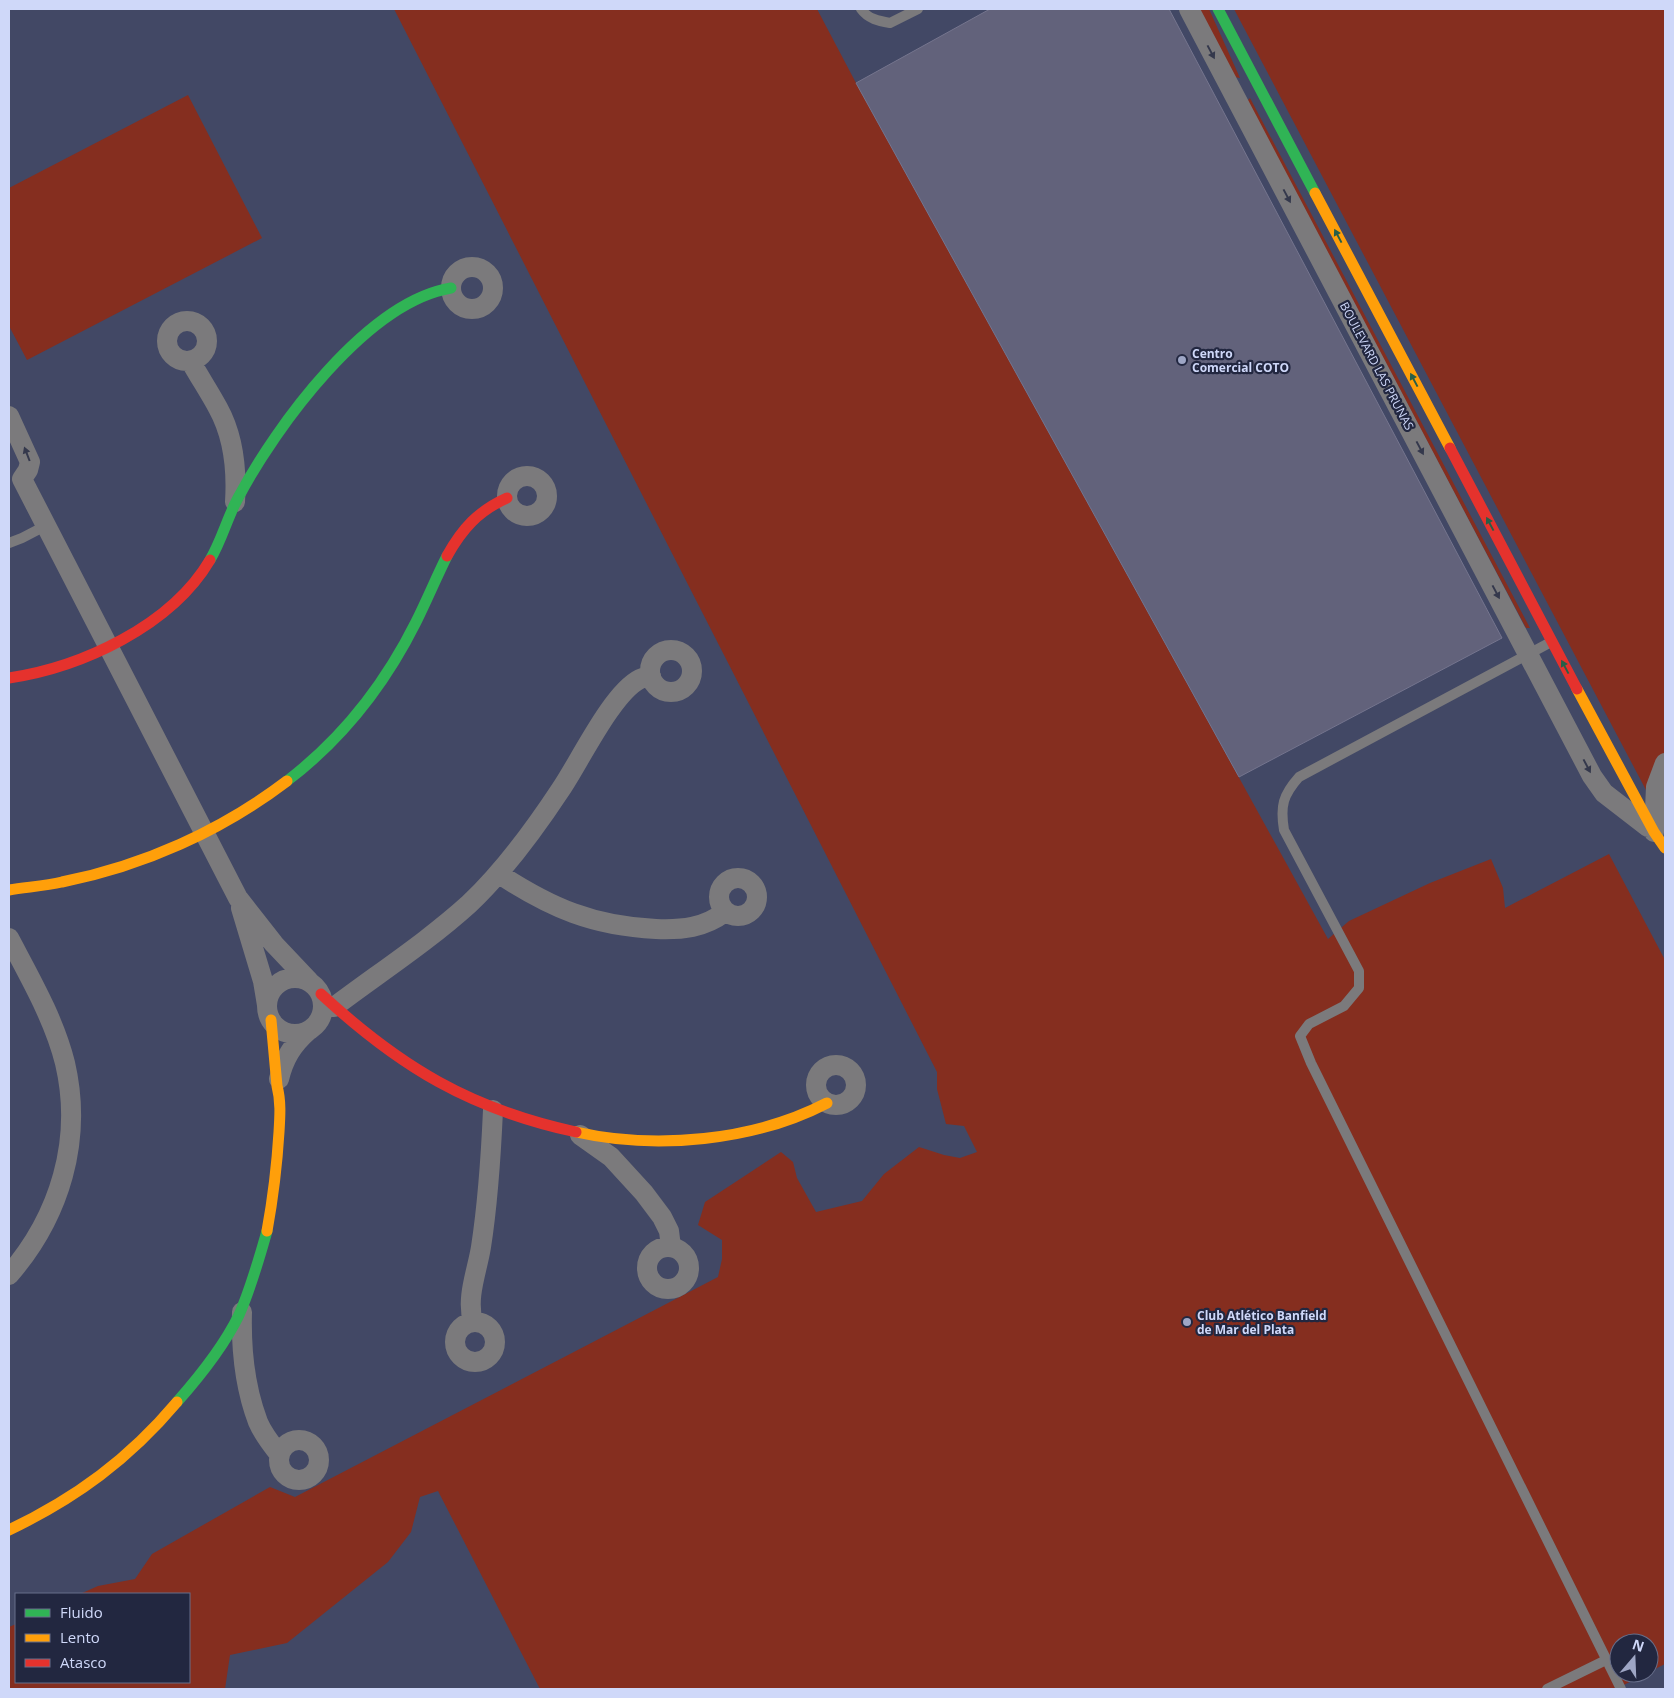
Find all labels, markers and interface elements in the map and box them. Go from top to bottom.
one-way arrow [1207,45,1216,59]
one-way arrow [1283,188,1291,203]
one-way arrow [1334,229,1342,243]
street label: BOULEVARD LAS PRUNAS [1336,299,1418,433]
place label: Centro Comercial COTO [1192,345,1289,376]
marker: Centro Comercial COTO [1176,354,1188,366]
one-way arrow [1410,373,1418,387]
one-way arrow [1416,441,1424,455]
one-way arrow [23,446,31,461]
one-way arrow [1486,516,1494,531]
one-way arrow [1492,584,1500,599]
one-way arrow [1561,661,1570,674]
one-way arrow [1583,758,1591,773]
place label: Club Atlético Banfield de Mar del Plata [1197,1307,1327,1338]
marker: Club Atlético Banfield de Mar del Plata [1181,1316,1193,1328]
legend [15,1593,190,1683]
text: Fluido [60,1602,103,1622]
text: Lento [60,1627,100,1647]
north arrow [1609,1633,1659,1683]
text: N [1630,1634,1647,1656]
text: Atasco [60,1652,107,1672]

